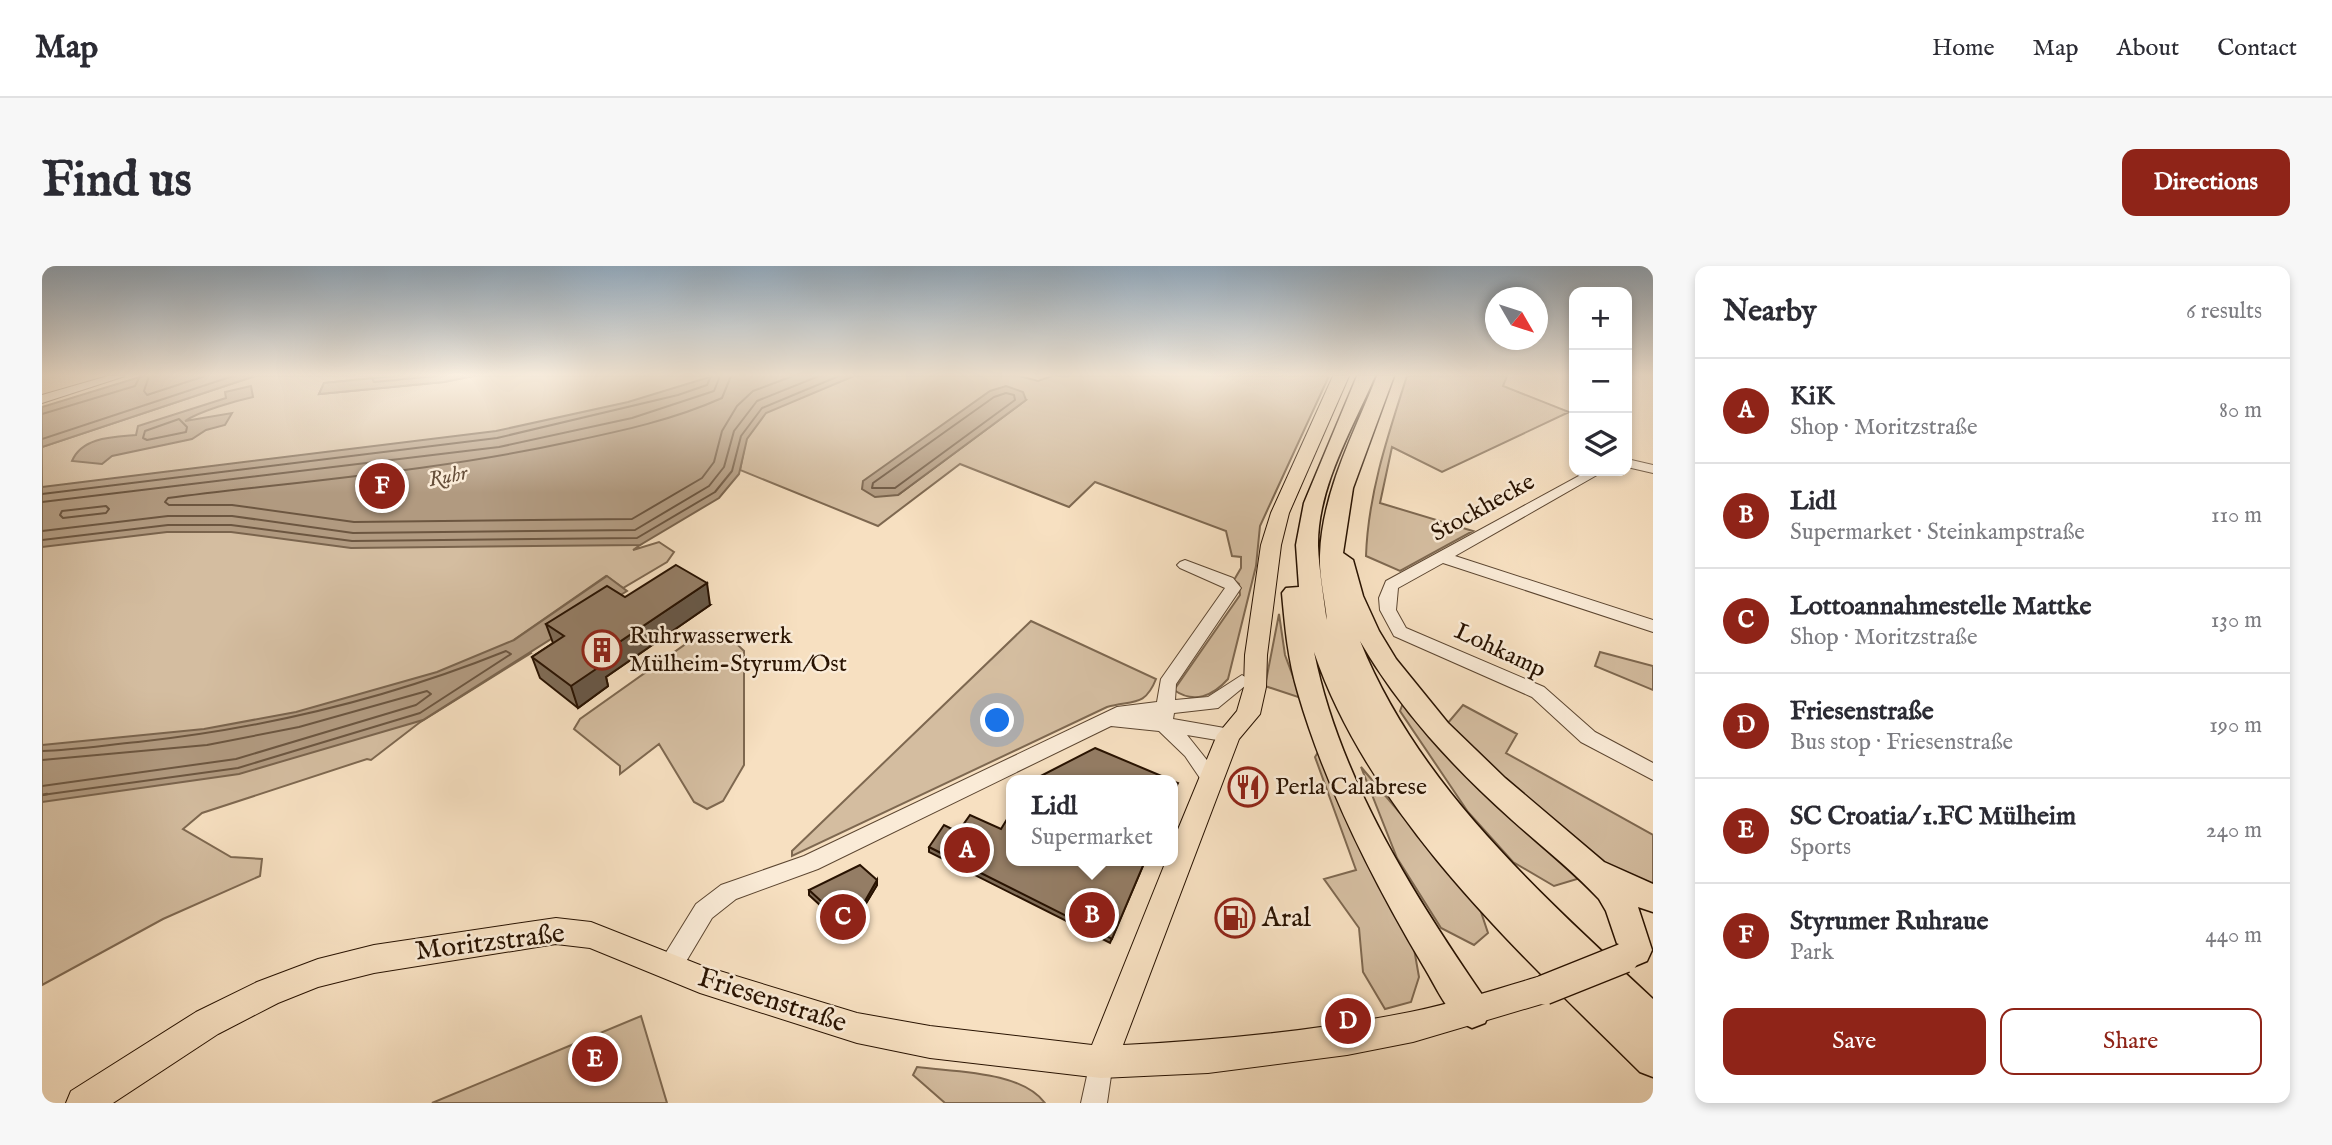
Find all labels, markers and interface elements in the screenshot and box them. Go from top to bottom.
text: Map [35,27,98,69]
text: Home [1932,33,1995,64]
text: Map [2033,33,2079,64]
text: About [2117,33,2179,64]
text: Contact [2217,33,2297,64]
button: Directions [2122,149,2290,216]
text: Find us [42,151,192,213]
north arrow [1485,287,1548,350]
map controls [1569,287,1632,476]
button: + [1569,287,1632,350]
text: Nearby [1723,293,1816,331]
text: 6 results [2186,297,2262,326]
button: − [1569,350,1632,413]
text: KiK [1790,380,1834,413]
text: A [1738,396,1754,425]
text: 80 m [2219,396,2262,425]
button: layers [1569,413,1632,476]
text: Shop · Moritzstraße [1790,413,1978,442]
pin: F [359,460,405,512]
water label: Ruhr [426,460,471,494]
street label: Stockhecke [1426,467,1540,549]
text: Lidl [1790,485,1836,518]
text: B [1738,501,1754,530]
text: 110 m [2211,501,2262,530]
text: Supermarket · Steinkampstraße [1790,518,2085,547]
text: Lottoannahmestelle Mattke [1790,590,2091,623]
text: C [1738,606,1754,635]
text: 130 m [2211,606,2262,635]
street label: Lohkamp [1449,616,1551,686]
place label: Ruhrwasserwerk Mülheim-Styrum/Ost [629,621,847,680]
text: Shop · Moritzstraße [1790,623,1978,652]
building icon: Ruhrwasserwerk Mülheim-Styrum/Ost [581,629,623,671]
text: Friesenstraße [1790,695,1934,728]
your location [980,703,1014,737]
text: D [1737,711,1755,740]
text: 190 m [2209,711,2262,740]
text: Bus stop · Friesenstraße [1790,728,2013,757]
restaurant icon: Perla Calabrese [1227,766,1269,808]
place label: Perla Calabrese [1275,772,1427,803]
popup [1006,775,1178,866]
text: Lidl [1031,790,1077,823]
text: SC Croatia/ 1.FC Mülheim [1790,800,2076,833]
text: E [1738,816,1754,845]
text: 240 m [2206,816,2262,845]
text: Supermarket [1031,823,1153,852]
pin: A [944,824,990,876]
text: Sports [1790,833,1851,862]
pin: B [1069,889,1115,941]
pin: C [820,891,866,943]
fuel station icon: Aral [1214,897,1256,939]
place label: Aral [1261,901,1311,936]
text: Styrumer Ruhraue [1790,905,1988,938]
street label: Moritzstraße [413,916,567,970]
text: F [1739,921,1753,950]
text: 440 m [2205,921,2262,950]
text: Park [1790,938,1834,967]
street label: Friesenstraße [693,960,851,1042]
pin: D [1325,995,1371,1047]
button: Save [1723,1008,1986,1075]
button: Share [2000,1008,2262,1075]
pin: E [572,1033,618,1085]

